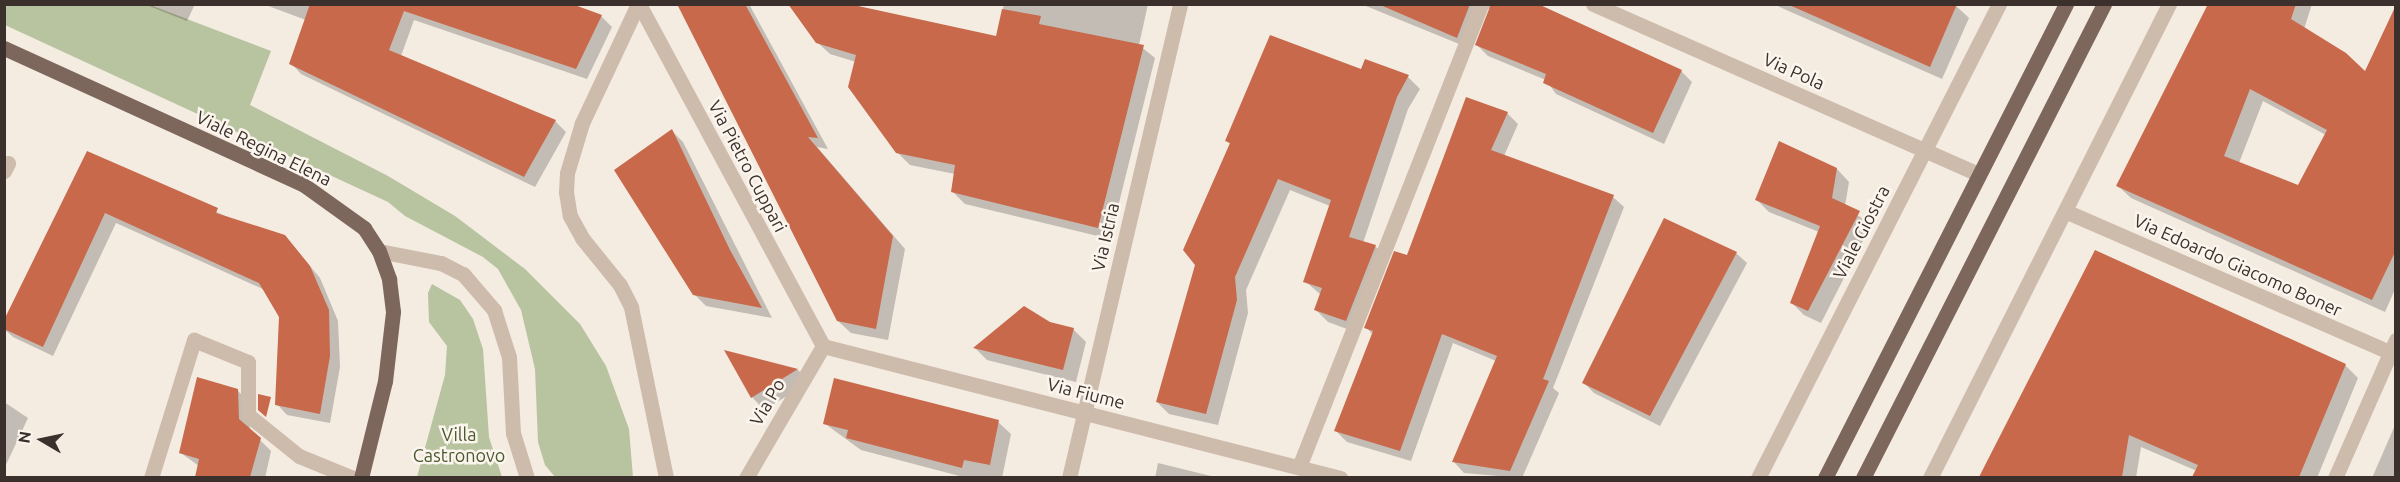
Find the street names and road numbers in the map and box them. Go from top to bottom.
street label: Via Pola [1760,48,1828,94]
street label: Via Pietro Cuppari [704,96,792,236]
street label: Viale Regina Elena [193,106,335,190]
street label: Viale Giostra [1828,182,1894,282]
street label: Via Istria [1087,201,1123,273]
street label: Via Edoardo Giacomo Boner [2131,209,2345,321]
street label: Via Fiume [1045,373,1127,413]
street label: Via Po [745,375,789,429]

